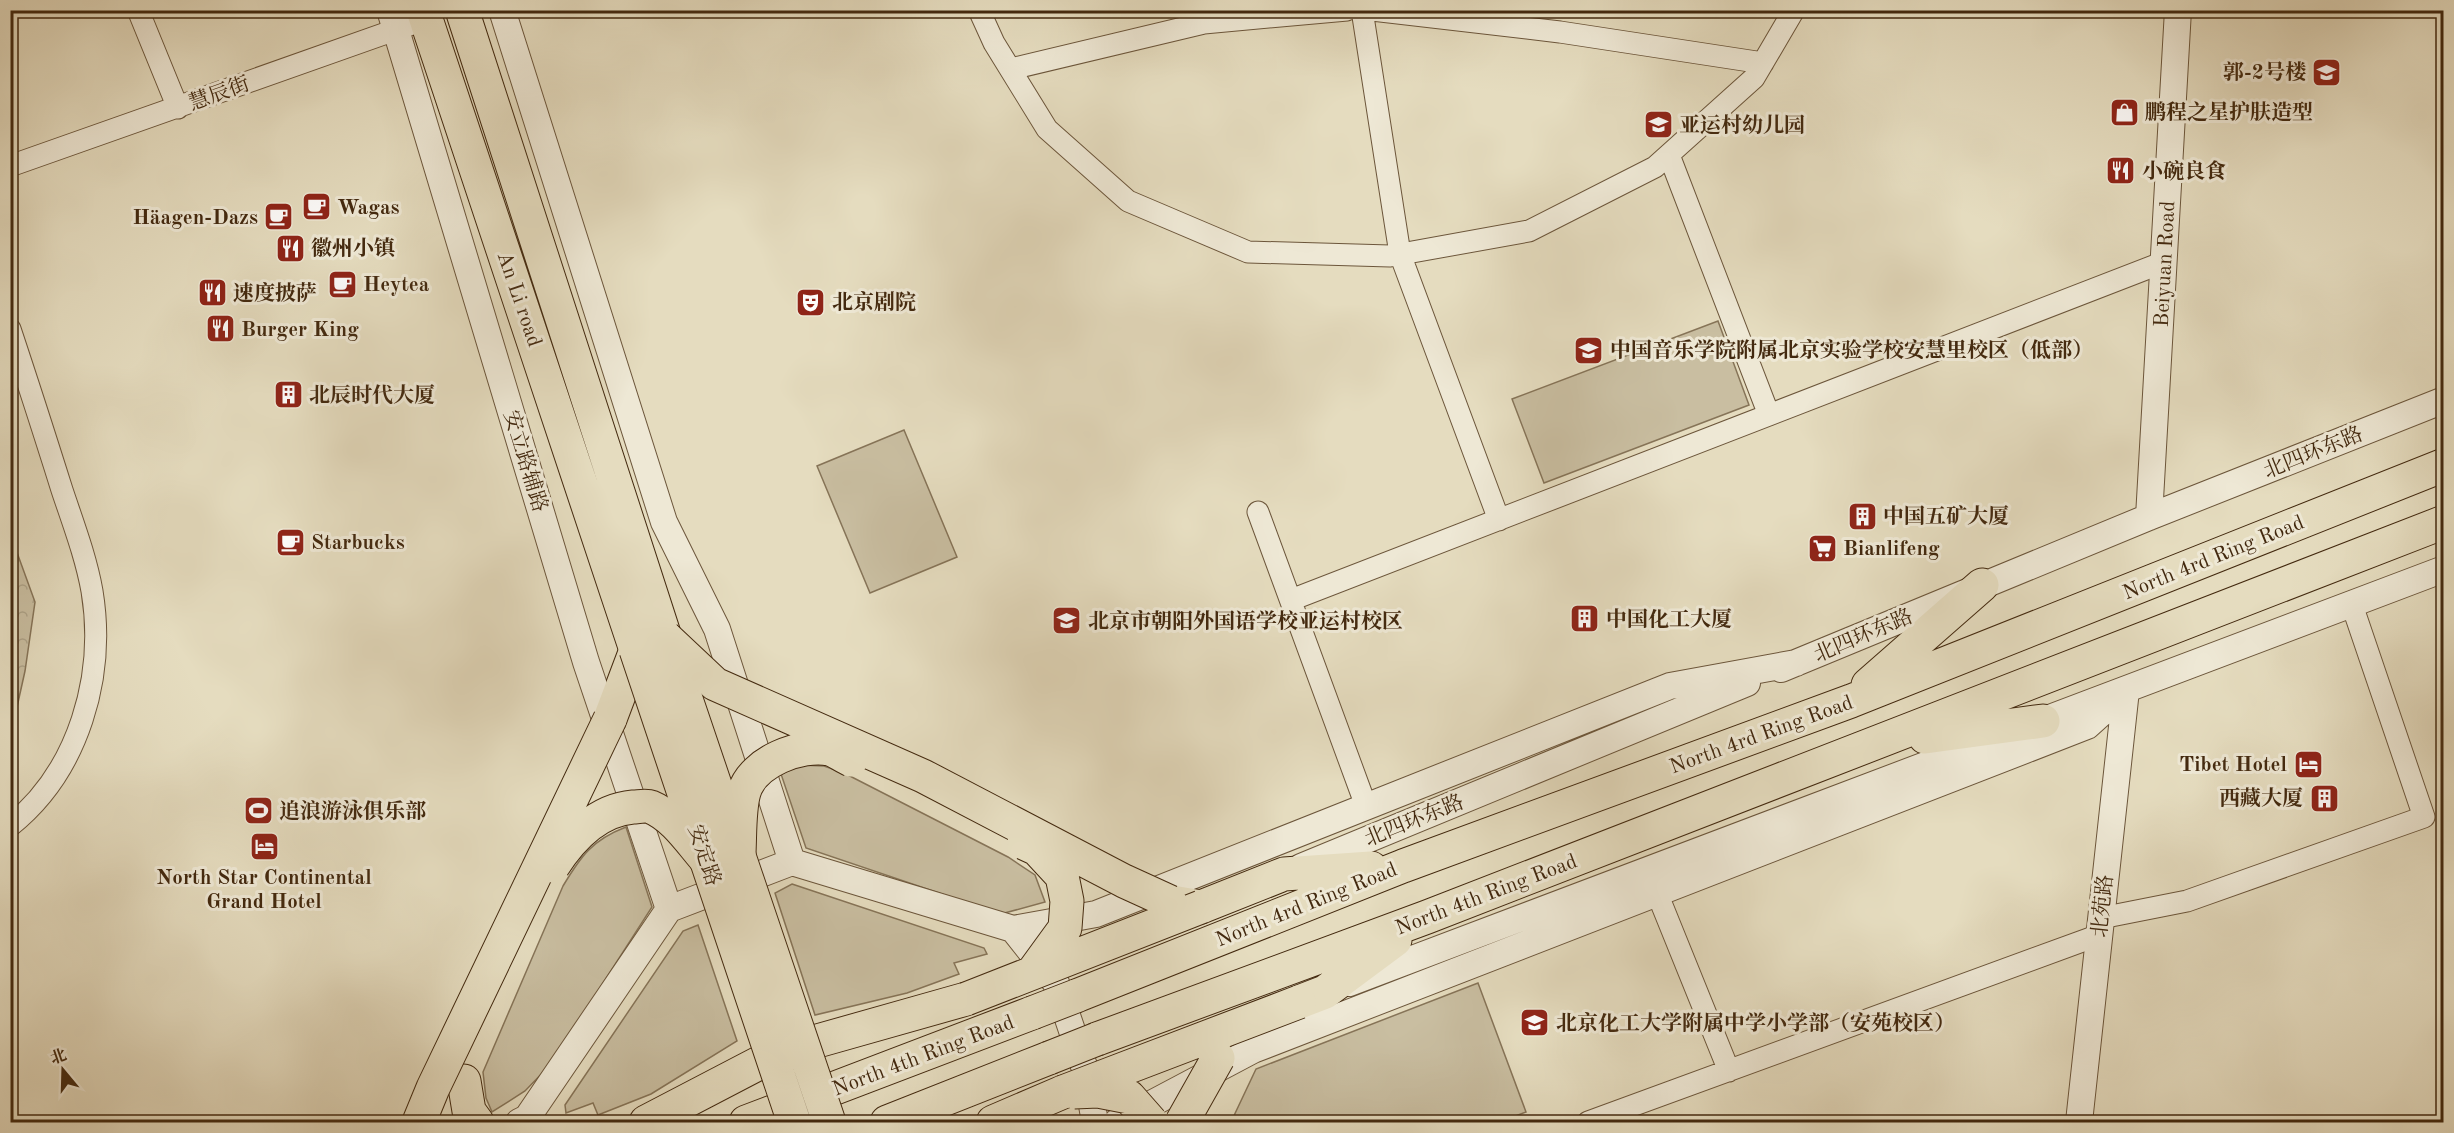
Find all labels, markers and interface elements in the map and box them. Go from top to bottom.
school or university icon: 郭-2号楼 [2311,56,2343,88]
place label: 郭-2号楼 [2223,61,2306,84]
street label: 慧辰街 [186,72,253,115]
shop icon: 鹏程之星护肤造型 [2108,96,2140,128]
place label: 鹏程之星护肤造型 [2145,101,2313,124]
school or university icon: 亚运村幼儿园 [1642,109,1674,141]
place label: 亚运村幼儿园 [1679,114,1805,137]
restaurant icon: 小碗良食 [2105,155,2137,187]
place label: 小碗良食 [2142,159,2226,183]
cafe icon: Wagas [300,191,332,223]
place label: Wagas [337,198,400,219]
street label: Beiyuan Road [2152,200,2179,328]
cafe icon: Häagen-Dazs [263,201,295,233]
place label: Häagen-Dazs [133,208,258,229]
restaurant icon: 徽州小镇 [274,232,306,264]
place label: 徽州小镇 [311,237,395,260]
street label: An Li road [492,249,545,350]
cafe icon: Heytea [326,268,358,300]
place label: Heytea [363,275,430,296]
restaurant icon: 速度披萨 [196,277,228,309]
place label: 速度披萨 [233,281,317,305]
theatre icon: 北京剧院 [795,286,827,318]
place label: 北京剧院 [832,290,916,314]
restaurant icon: Burger King [204,313,236,345]
place label: Burger King [241,320,359,341]
school or university icon: 中国音乐学院附属北京实验学校安慧里校区（低部） [1573,334,1605,366]
place label: 中国音乐学院附属北京实验学校安慧里校区（低部） [1610,338,2093,362]
building icon: 北辰时代大厦 [272,379,304,411]
place label: 北辰时代大厦 [309,384,435,407]
street label: 安立路辅路 [499,408,552,515]
street label: 北四环东路 [2260,422,2366,483]
building icon: 中国五矿大厦 [1846,500,1878,532]
place label: 中国五矿大厦 [1883,505,2009,528]
street label: North 4rd Ring Road [2120,512,2307,604]
cafe icon: Starbucks [274,526,306,558]
supermarket icon: Bianlifeng [1806,532,1838,564]
place label: Starbucks [311,533,405,554]
place label: Bianlifeng [1843,539,1940,560]
building icon: 中国化工大厦 [1569,603,1601,635]
street label: 北四环东路 [1810,604,1916,667]
school or university icon: 北京市朝阳外国语学校亚运村校区 [1051,605,1083,637]
place label: 中国化工大厦 [1606,608,1732,631]
place label: 北京市朝阳外国语学校亚运村校区 [1088,609,1403,633]
street label: North 4rd Ring Road [1667,692,1856,778]
hotel icon: Tibet Hotel [2292,748,2324,780]
place label: Tibet Hotel [2179,755,2287,776]
building icon: 西藏大厦 [2308,782,2340,814]
place label: 西藏大厦 [2219,787,2303,810]
street label: 北四环东路 [1361,790,1467,851]
sports icon: 追浪游泳俱乐部 [242,795,274,827]
place label: 追浪游泳俱乐部 [279,799,426,823]
street label: 安定路 [684,822,725,889]
hotel icon: North Star Continental Grand Hotel [248,830,280,862]
street label: North 4th Ring Road [1393,851,1580,940]
street label: North 4rd Ring Road [1213,859,1400,951]
place label: North Star Continental Grand Hotel [156,868,372,913]
street label: 北苑路 [2088,874,2117,939]
school or university icon: 北京化工大学附属中学小学部（安苑校区） [1519,1007,1551,1039]
place label: 北京化工大学附属中学小学部（安苑校区） [1556,1011,1955,1035]
street label: North 4th Ring Road [830,1012,1017,1101]
north arrow [33,1040,93,1100]
text: 北 [48,1046,69,1068]

